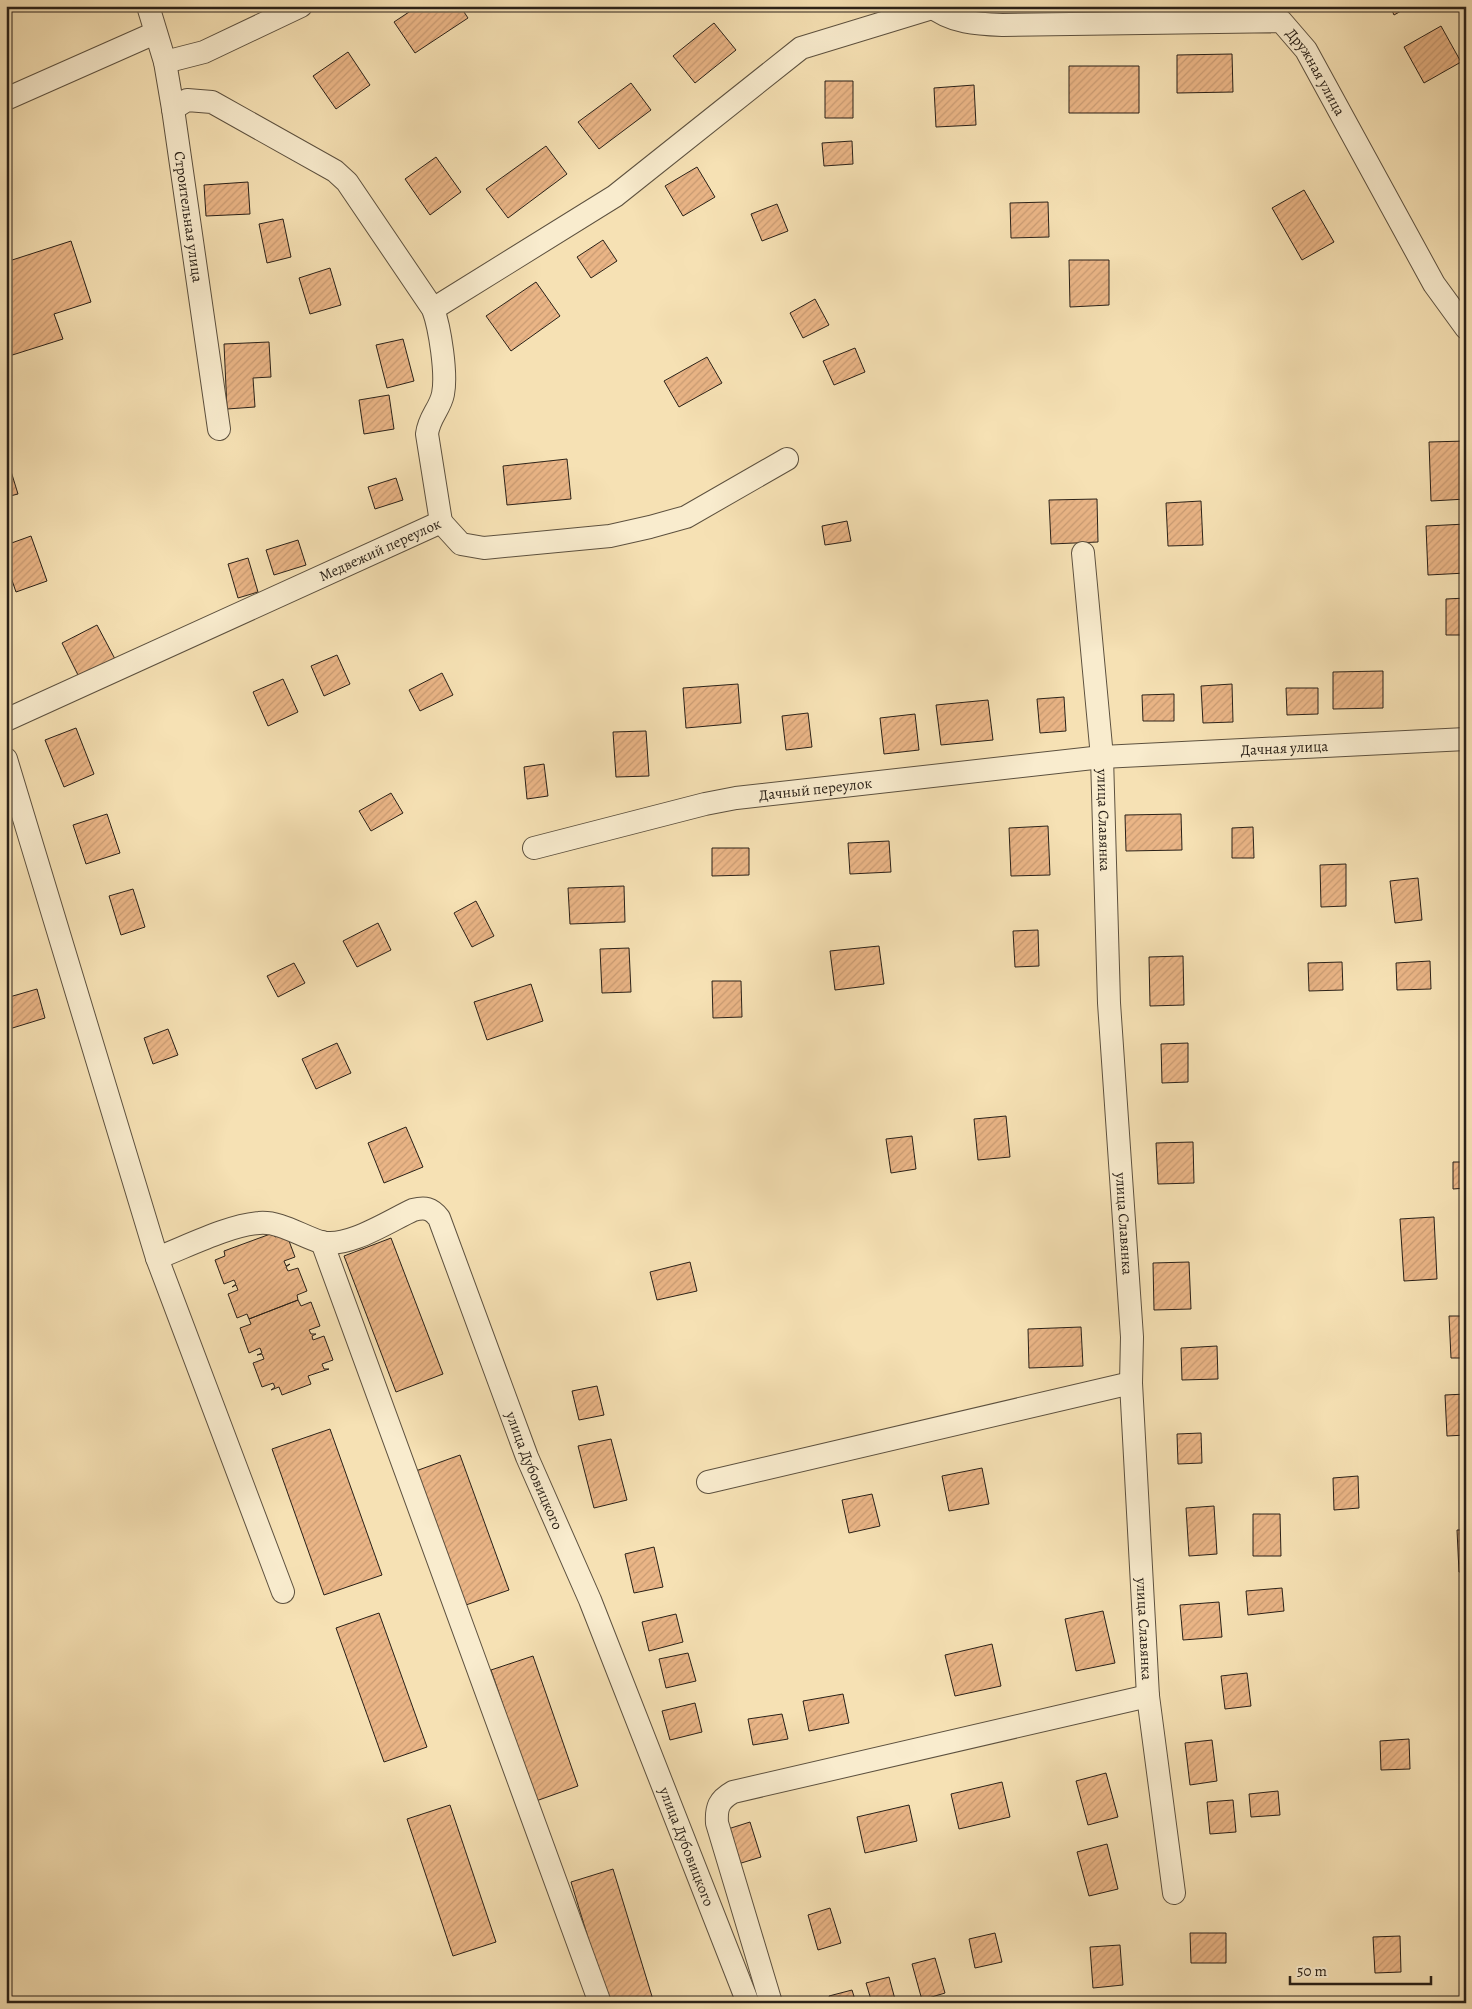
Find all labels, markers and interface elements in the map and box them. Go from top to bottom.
street label: Дружная улица [1281,24,1350,119]
street label: Строительная улица [169,150,208,284]
street label: Медвежий переулок [316,513,444,586]
street label: Дачная улица [1240,736,1329,760]
street label: улица Славянка [1092,768,1115,872]
street label: Дачный переулок [758,773,873,805]
street label: улица Славянка [1111,1171,1138,1275]
street label: улица Дубовицкого [501,1408,568,1533]
street label: улица Славянка [1132,1576,1157,1681]
street label: улица Дубовицкого [654,1783,719,1909]
scale bar [1290,1954,1431,1986]
text: 50 m [1297,1961,1327,1981]

